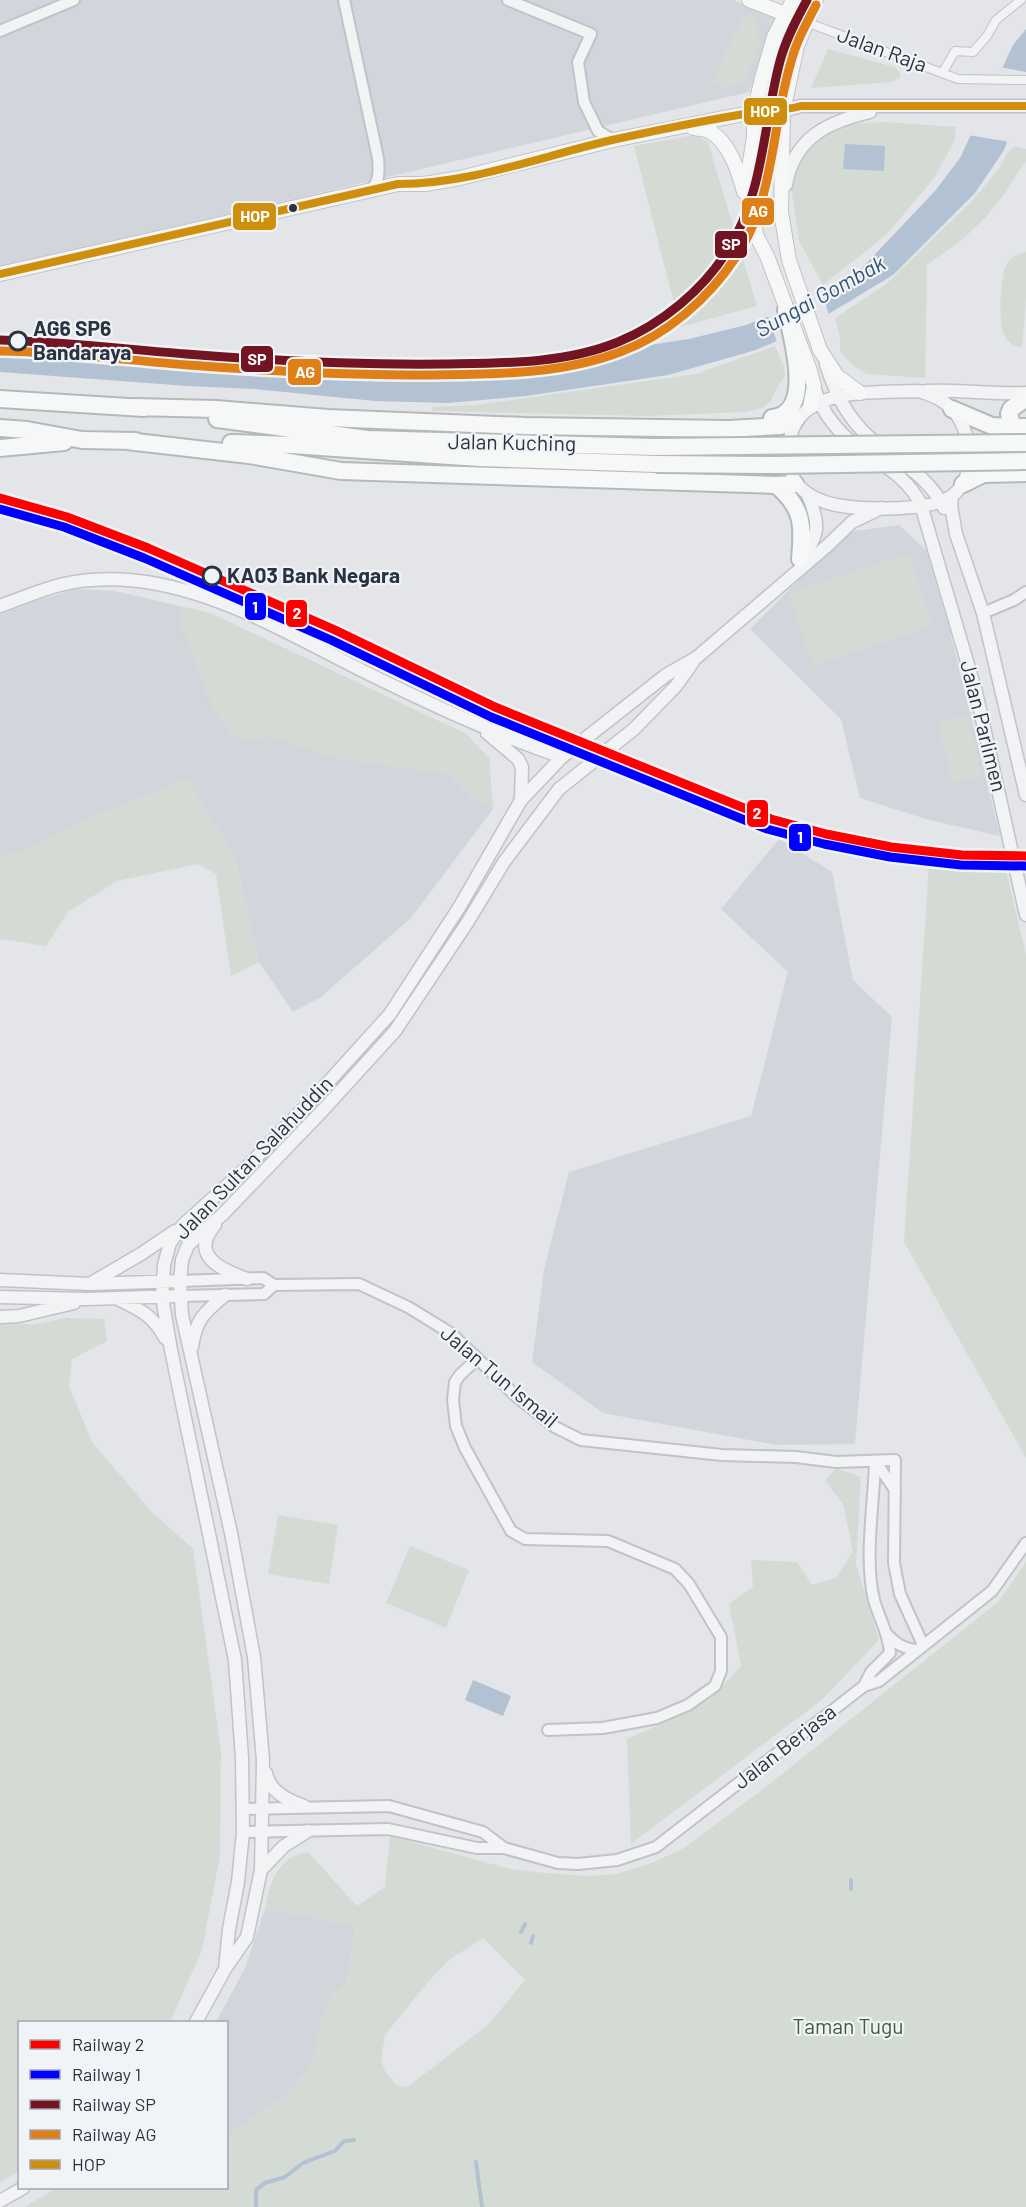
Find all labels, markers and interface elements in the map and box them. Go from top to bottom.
street label: Jalan Raja [834,21,931,76]
line badge: HOP [743,97,788,126]
text: HOP [750,101,780,120]
line badge: AG [741,197,775,226]
text: AG [748,201,768,220]
line badge: HOP [232,202,277,231]
unlabelled marker [287,202,299,214]
text: HOP [240,206,270,225]
line badge: SP [714,230,748,259]
text: SP [721,234,741,253]
water label: Sungai Gombak [750,249,889,342]
place label: AG6 SP6 Bandaraya [33,315,131,364]
marker: AG6 SP6 Bandaraya [8,331,28,351]
line badge: SP [240,345,274,373]
text: SP [247,349,267,368]
line badge: AG [287,358,322,386]
text: AG [295,362,315,381]
street label: Jalan Kuching [448,428,576,455]
place label: KA03 Bank Negara [227,562,400,587]
marker: KA03 Bank Negara [202,566,222,586]
line badge: 1 [244,592,267,621]
text: 1 [252,597,258,616]
line badge: 2 [285,599,308,628]
text: 2 [293,603,302,622]
street label: Jalan Parlimen [956,657,1013,794]
line badge: 2 [746,799,769,828]
text: 2 [753,803,762,822]
line badge: 1 [788,823,812,852]
text: 1 [797,827,803,846]
street label: Jalan Sultan Salahuddin [169,1070,337,1244]
street label: Jalan Tun Ismail [436,1319,564,1432]
street label: Jalan Berjasa [728,1698,840,1793]
park label: Taman Tugu [793,2013,903,2038]
legend [18,2021,228,2189]
text: Railway 2 [72,2033,144,2055]
text: Railway 1 [72,2063,141,2085]
text: Railway SP [72,2093,156,2115]
text: Railway AG [72,2123,156,2145]
text: HOP [72,2153,106,2175]

